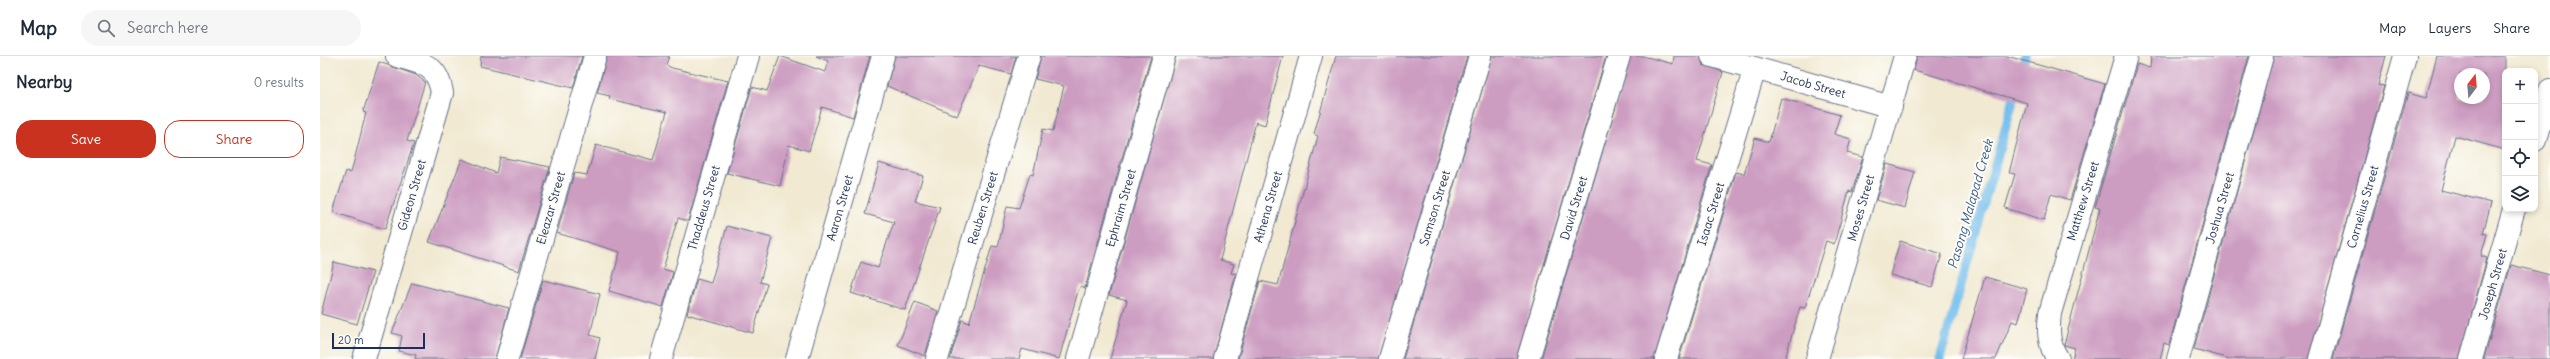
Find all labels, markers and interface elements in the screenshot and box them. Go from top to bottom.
search box [81,10,361,46]
text: Map [20,16,57,40]
icon: search [95,17,117,39]
text: Search here [127,18,208,37]
text: Map [2379,19,2406,37]
text: Layers [2428,19,2471,37]
text: Share [2493,19,2530,37]
street label: Jacob Street [1779,68,1847,101]
north arrow [2454,68,2490,104]
map controls [2502,68,2538,212]
button: + [2502,68,2538,104]
text: Nearby [16,71,72,93]
text: 0 results [254,74,304,91]
button: − [2502,104,2538,140]
button: Save [16,120,156,158]
button: Share [164,120,304,158]
water label: Pasong Malapad Creek [1944,136,1997,271]
button: locate [2502,140,2538,176]
street label: Gideon Street [394,158,429,232]
street label: Matthew Street [2063,159,2102,242]
street label: Thaddeus Street [684,164,723,252]
street label: Cornelius Street [2344,164,2382,250]
street label: Ephraim Street [1102,167,1139,249]
street label: Samson Street [1416,168,1453,247]
street label: Reuben Street [964,169,1001,246]
street label: Athena Street [1250,169,1285,244]
street label: Eleazar Street [533,170,568,246]
street label: Joshua Street [2202,170,2237,245]
street label: Aaron Street [823,173,856,243]
street label: Moses Street [1844,173,1877,243]
street label: David Street [1557,174,1590,242]
button: layers [2502,176,2538,212]
street label: Isaac Street [1694,180,1727,247]
street label: Joseph Street [2475,247,2510,321]
scale bar [332,331,425,350]
text: 20 m [338,333,364,347]

